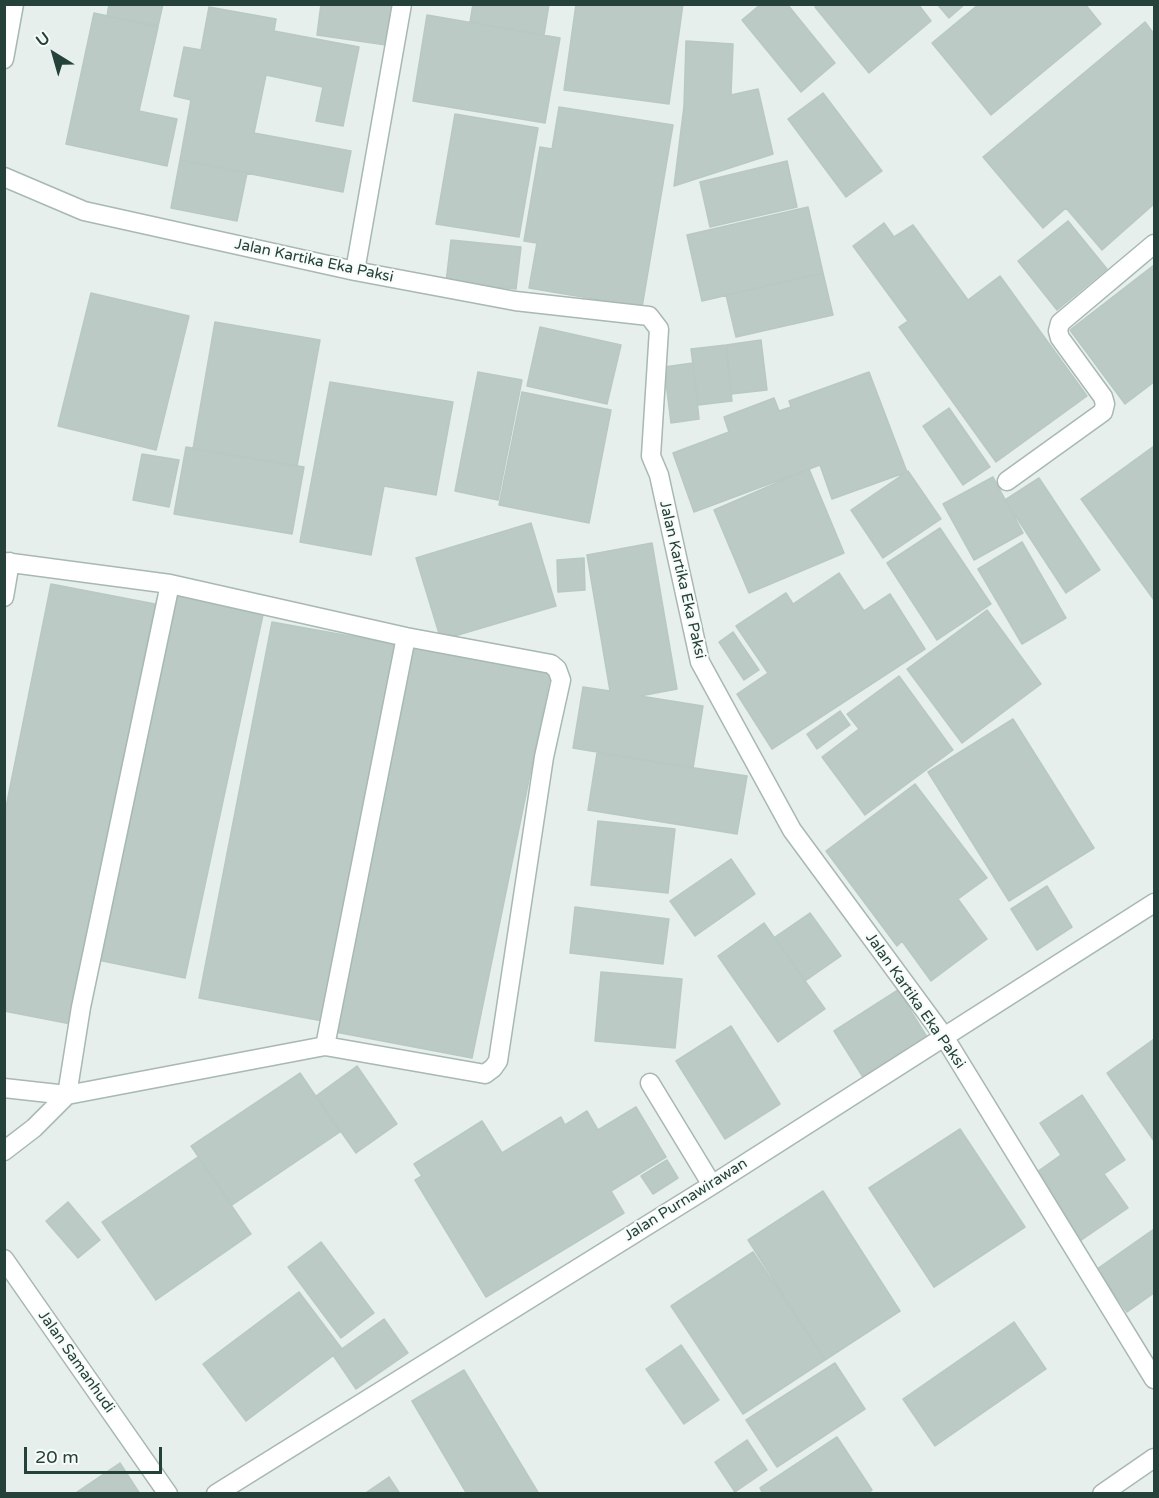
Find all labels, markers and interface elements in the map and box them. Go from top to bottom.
north arrow [24,24,84,84]
text: U [32,28,54,51]
street label: Jalan Kartika Eka Paksi [233,235,395,287]
street label: Jalan Kartika Eka Paksi [655,499,709,661]
street label: Jalan Kartika Eka Paksi [861,930,969,1072]
street label: Jalan Purnawirawan [621,1155,751,1245]
street label: Jalan Samanhudi [34,1307,118,1417]
scale bar [27,1435,165,1473]
text: 20 m [35,1446,79,1468]

